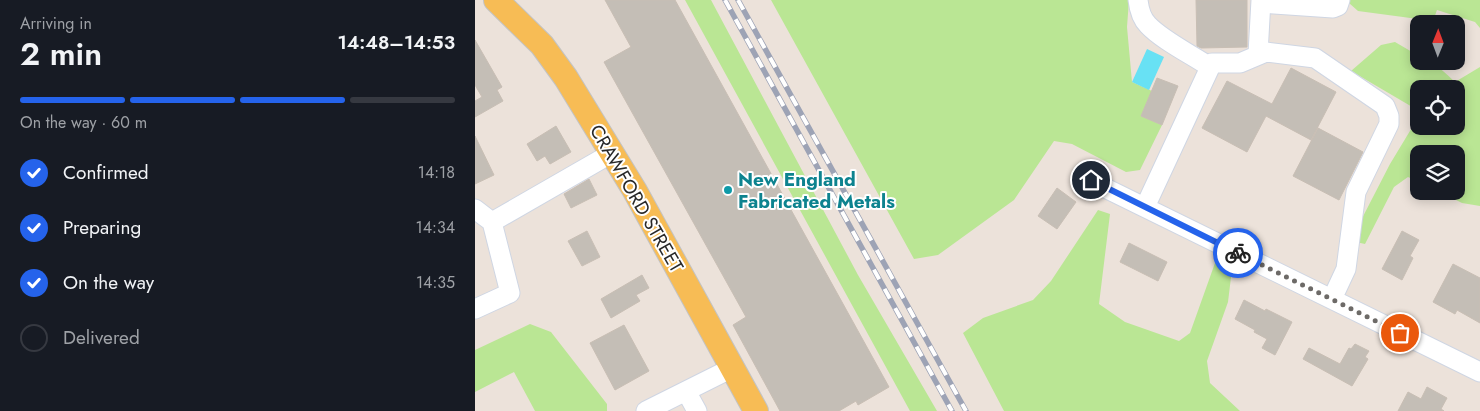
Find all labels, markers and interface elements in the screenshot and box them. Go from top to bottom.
text: Arriving in [20,12,92,35]
north arrow [1410,15,1465,70]
map controls [1410,15,1465,200]
text: 14:48–14:53 [337,29,455,56]
text: 2 min [20,31,102,77]
button: locate [1410,80,1465,135]
text: On the way · 60 m [20,111,147,134]
street label: CRAWFORD STREET [583,119,690,277]
button: layers [1410,145,1465,200]
icon: check [20,159,48,187]
text: Confirmed [63,159,149,186]
pin [1070,159,1112,201]
text: 14:18 [418,161,455,184]
place label: New England Fabricated Metals [738,166,895,215]
icon: home [1077,166,1105,194]
marker: New England Fabricated Metals [722,184,734,196]
icon: check [20,214,48,242]
text: Preparing [63,214,141,241]
text: 14:34 [416,216,455,239]
courier [1213,228,1263,278]
icon: bike [1224,239,1252,267]
icon: check [20,269,48,297]
text: On the way [63,269,154,296]
text: 14:35 [416,271,455,294]
pin [1379,312,1421,354]
icon: bag [1386,319,1414,347]
text: Delivered [63,324,140,351]

